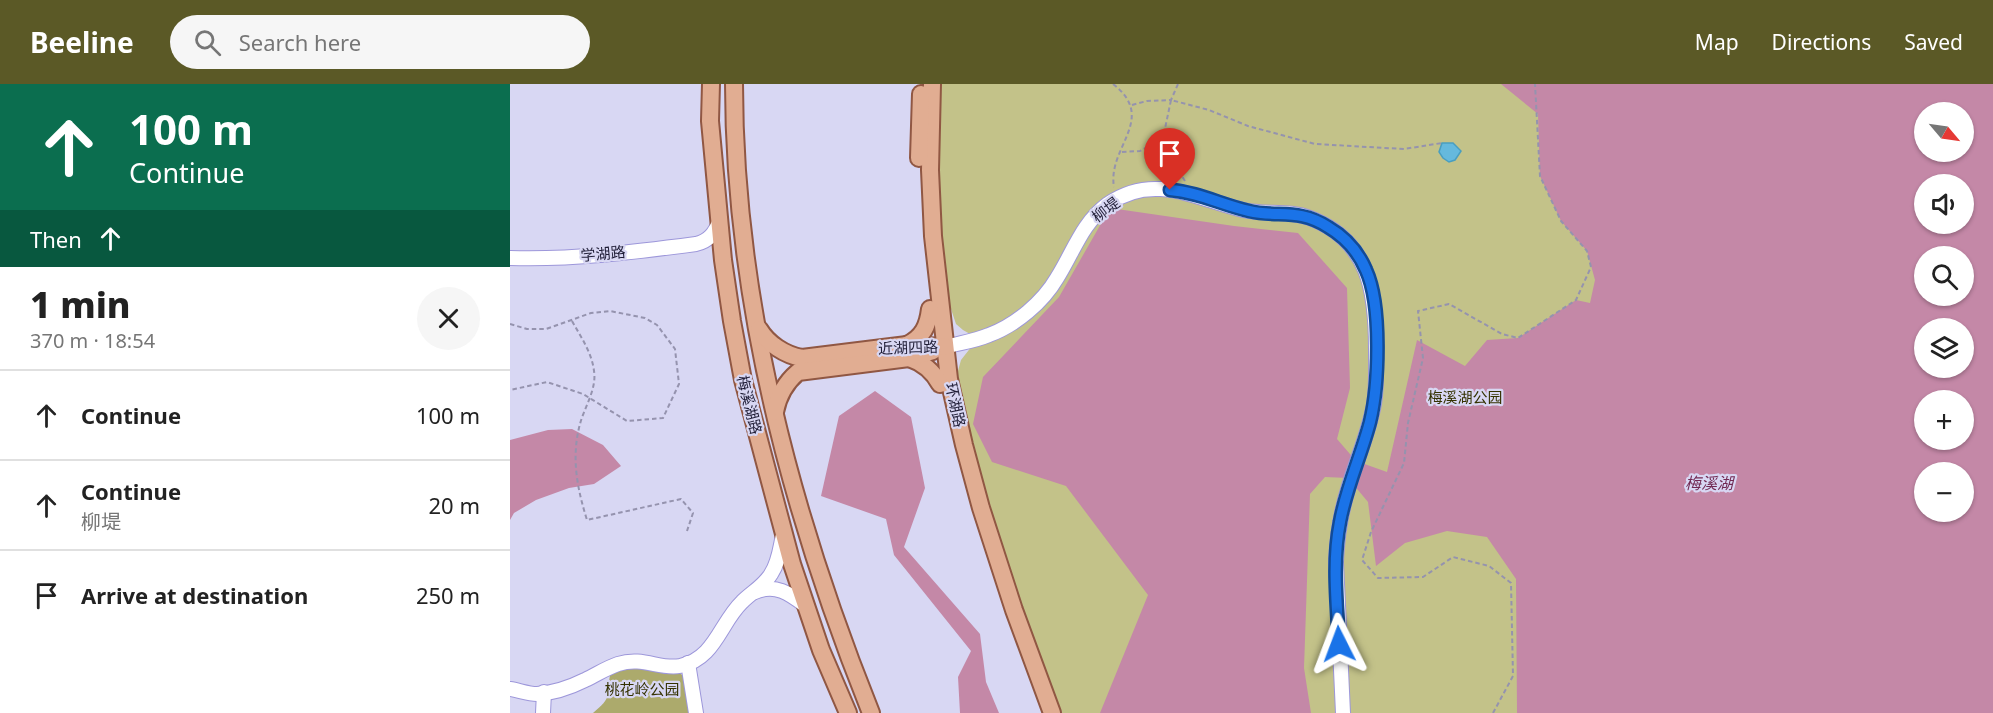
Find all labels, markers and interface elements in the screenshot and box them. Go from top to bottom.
search box [170,15,590,69]
text: Beeline [30,23,134,61]
icon: search [191,26,224,59]
text: Search here [239,27,361,57]
text: Map [1695,28,1739,56]
text: Directions [1772,28,1871,56]
text: Saved [1904,28,1963,56]
text: 100 m [129,100,253,157]
north arrow [1914,102,1974,162]
map controls [1914,102,1974,522]
icon: ahead [30,108,108,186]
pin [1144,128,1195,190]
icon: arrive [1153,137,1186,170]
text: Continue [129,154,244,191]
button: sound [1914,174,1974,234]
street label: 柳堤 [1087,192,1123,226]
icon: ahead [94,222,127,255]
text: Then [30,224,82,254]
street label: 学湖路 [580,241,626,265]
button: search [1914,246,1974,306]
text: 1 min [30,280,131,329]
button: close [417,287,480,350]
button: layers [1914,318,1974,378]
text: 370 m · 18:54 [30,327,155,354]
street label: 近湖四路 [878,336,938,358]
street label: 梅溪湖路 [733,373,767,436]
street label: 环湖路 [942,381,970,429]
park label: 梅溪湖公园 [1427,387,1503,407]
button: + [1914,390,1974,450]
icon: ahead [30,399,63,432]
text: Continue [81,400,181,430]
text: 100 m [416,400,480,430]
button: − [1914,462,1974,522]
water label: 梅溪湖 [1685,472,1736,494]
text: Continue [81,476,181,506]
icon: ahead [30,489,63,522]
text: 20 m [429,490,480,520]
text: 柳堤 [81,508,121,535]
icon: arrive [30,579,63,612]
text: Arrive at destination [81,580,308,610]
text: 250 m [416,580,480,610]
position arrow [1307,612,1371,676]
park label: 桃花岭公园 [604,679,680,699]

